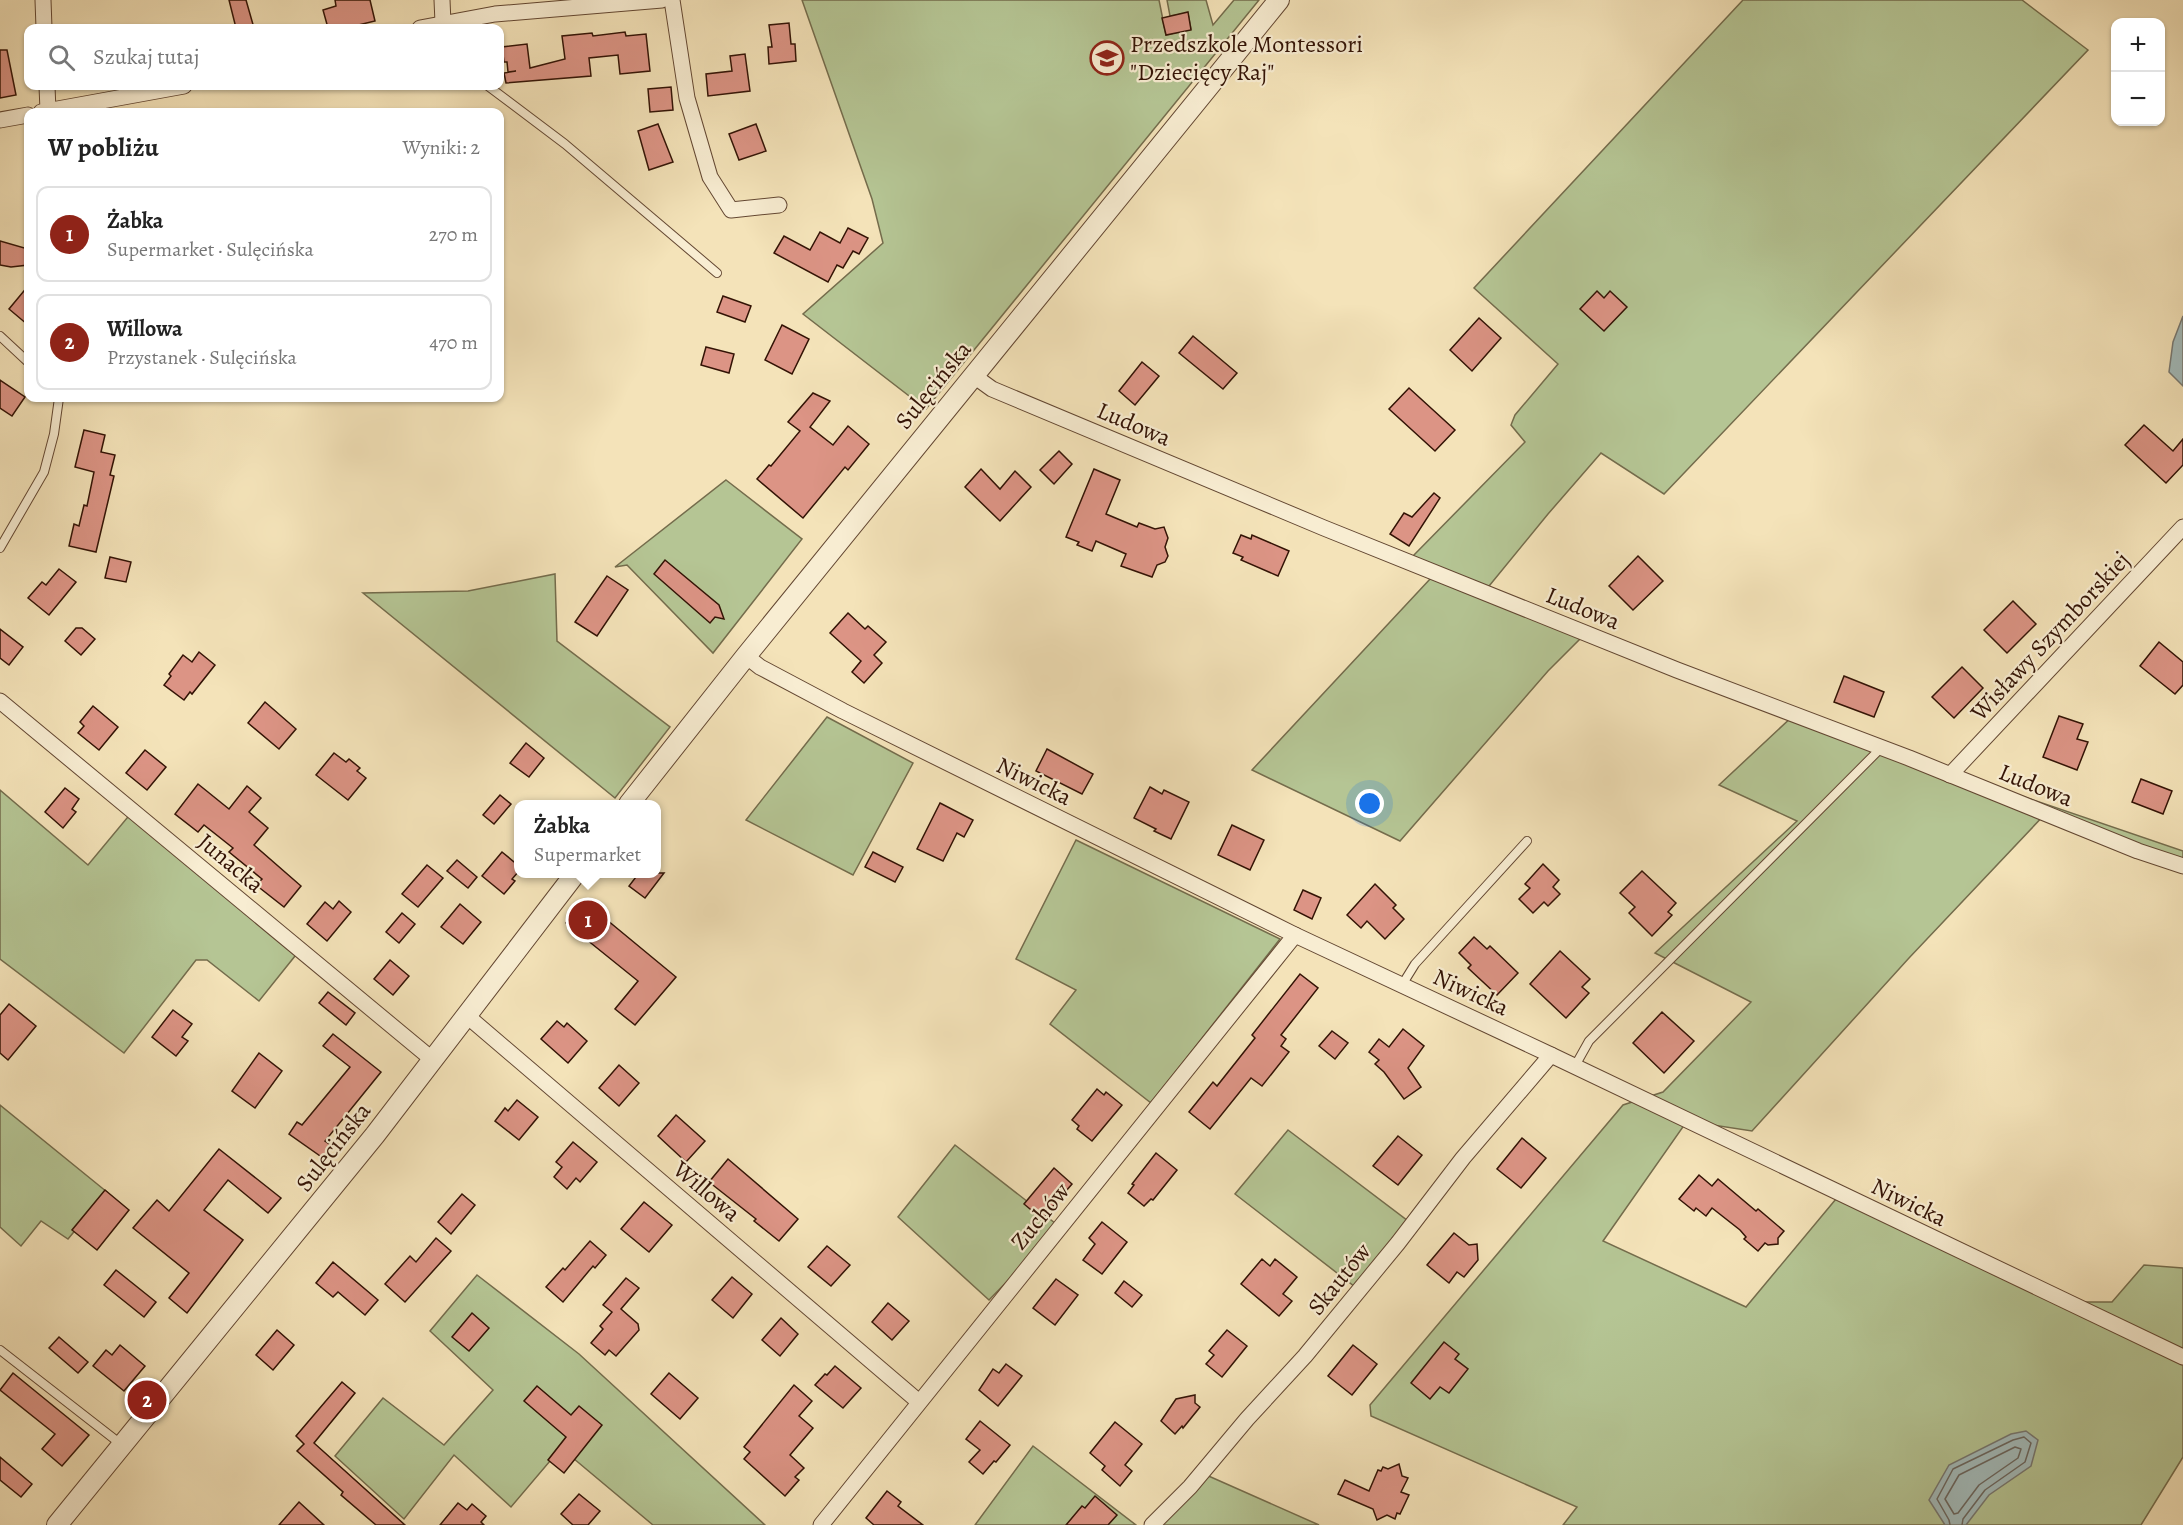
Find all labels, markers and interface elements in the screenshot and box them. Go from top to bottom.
map controls [2111,18,2165,126]
button: + [2111,18,2165,72]
search box [24,24,504,90]
place label: Przedszkole Montessori "Dziecięcy Raj" [1130,28,1363,88]
school or university icon: Przedszkole Montessori "Dziecięcy Raj" [1089,40,1125,76]
icon: search [45,41,78,74]
text: Szukaj tutaj [93,42,199,72]
button: − [2111,72,2165,126]
text: W pobliżu [48,130,159,165]
text: Wyniki: 2 [403,134,480,161]
text: Żabka [107,206,163,236]
text: 1 [66,221,73,248]
text: 270 m [429,221,478,248]
text: Supermarket · Sulęcińska [107,236,314,263]
text: Willowa [107,314,183,344]
text: 2 [65,329,74,356]
text: 470 m [429,329,478,356]
street label: Sulęcińska [888,333,979,436]
text: Przystanek · Sulęcińska [107,344,297,371]
street label: Ludowa [1092,394,1177,454]
street label: Wisławy Szymborskiej [1963,545,2137,728]
street label: Ludowa [1541,579,1626,638]
street label: Niwicka [991,749,1078,813]
street label: Ludowa [1994,756,2079,815]
your location [1355,789,1384,818]
popup [514,800,661,878]
text: Żabka [534,811,590,841]
street label: Junacka [191,826,271,901]
text: Supermarket [534,841,641,868]
pin: 1 [568,898,608,942]
street label: Niwicka [1428,961,1515,1024]
street label: Sulęcińska [288,1095,378,1198]
street label: Willowa [666,1153,748,1229]
street label: Niwicka [1866,1170,1953,1234]
street label: Zuchów [1003,1176,1077,1256]
street label: Skautów [1300,1236,1378,1322]
pin: 2 [128,1378,166,1422]

